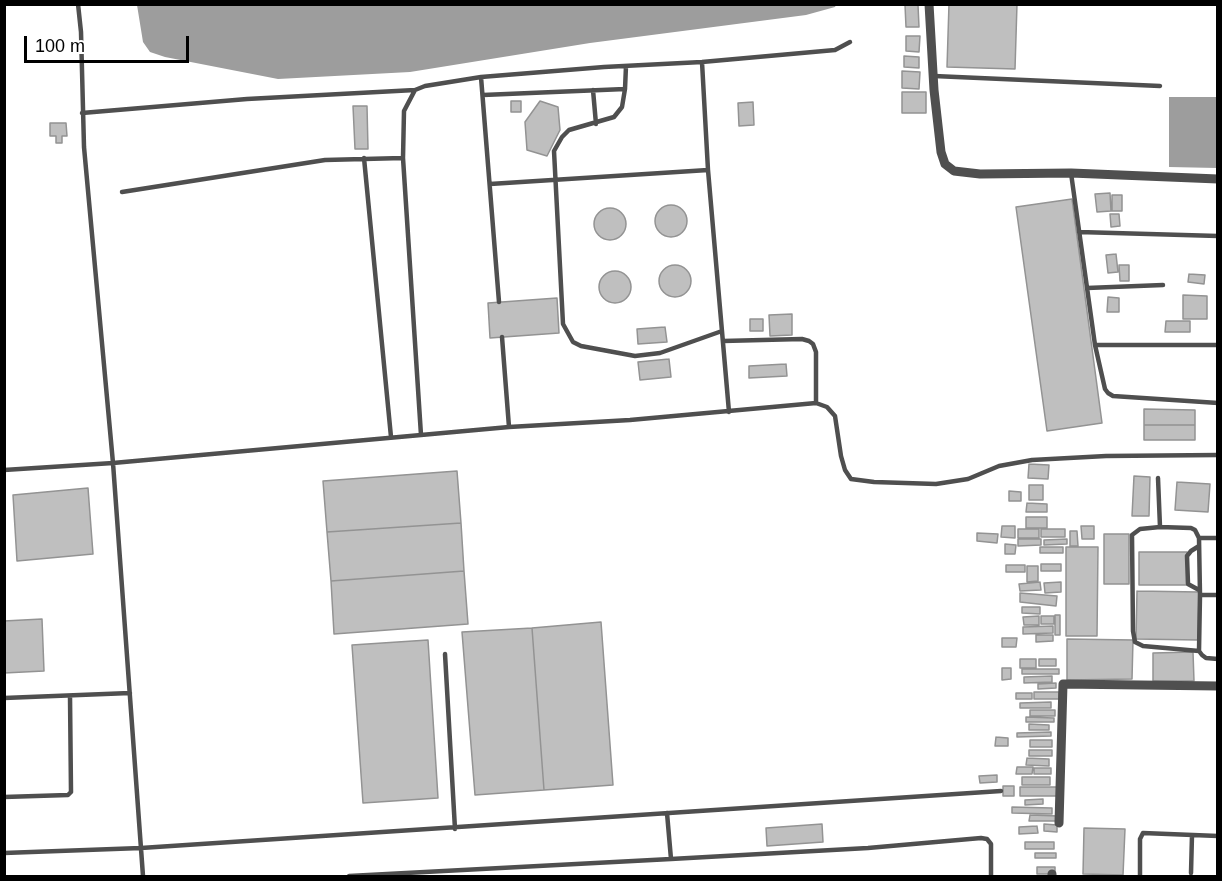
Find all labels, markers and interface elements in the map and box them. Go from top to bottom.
scale bar [27,24,192,62]
text: 100 m [35,36,85,56]

